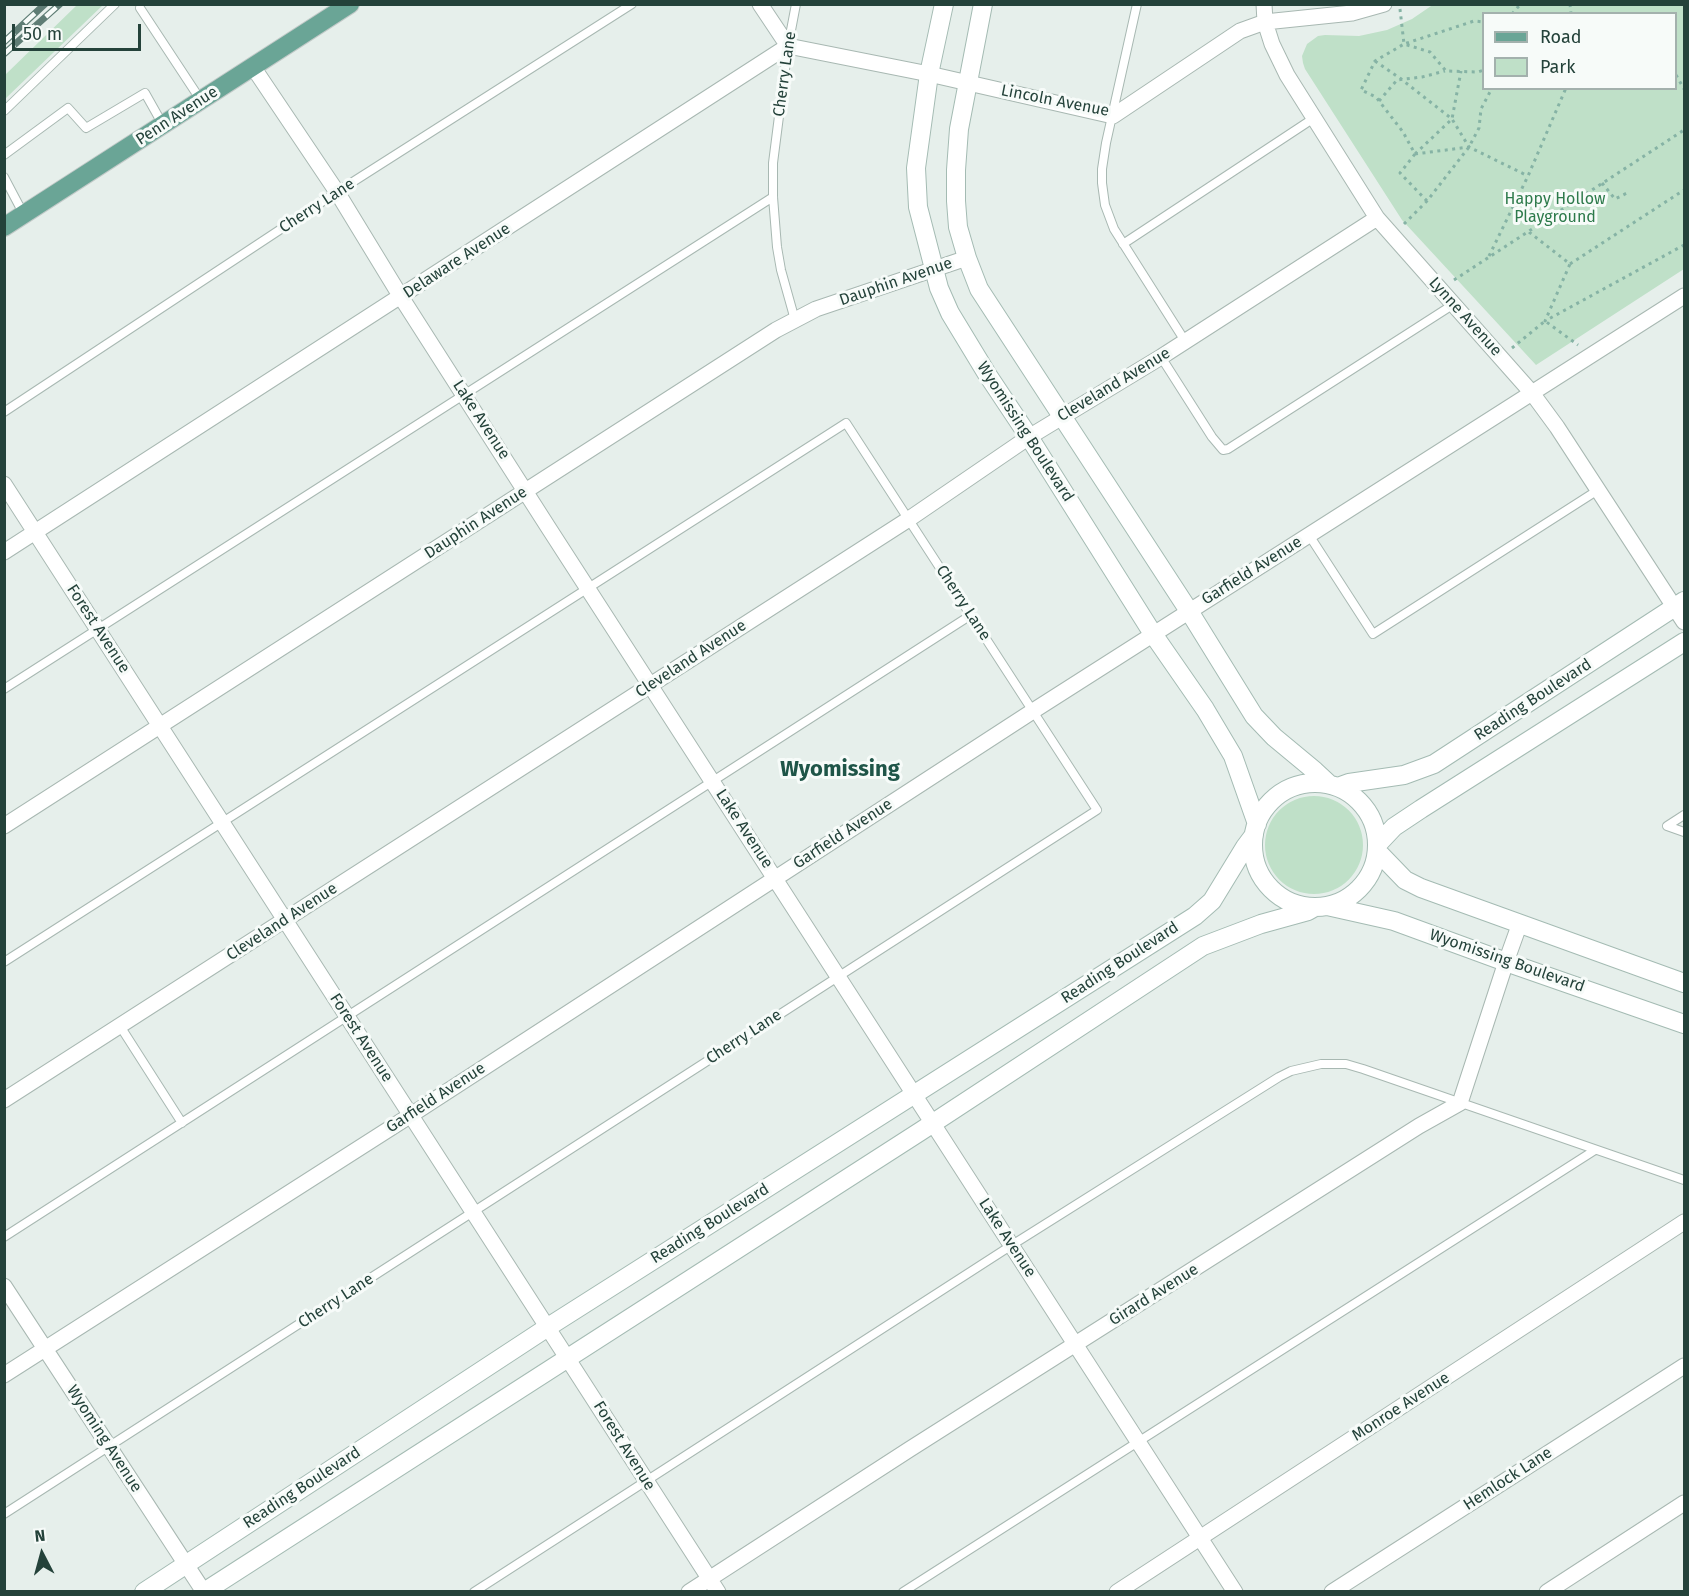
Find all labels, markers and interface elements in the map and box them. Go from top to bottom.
scale bar [15,12,144,50]
legend [1482,12,1677,90]
text: 50 m [23,23,62,45]
text: Road [1540,26,1582,48]
street label: Cherry Lane [770,30,800,118]
text: Park [1540,56,1575,78]
street label: Lincoln Avenue [999,81,1111,121]
street label: Penn Avenue [133,82,221,150]
street label: Cherry Lane [276,175,358,237]
park label: Happy Hollow Playground [1505,190,1605,228]
street label: Delaware Avenue [400,219,514,303]
street label: Dauphin Avenue [837,254,955,310]
street label: Lynne Avenue [1425,274,1505,360]
street label: Cleveland Avenue [1054,344,1174,426]
street label: Wyomissing Boulevard [973,358,1077,506]
street label: Lake Avenue [448,377,514,463]
street label: Dauphin Avenue [421,483,531,563]
street label: Garfield Avenue [1198,533,1306,609]
street label: Cherry Lane [932,562,994,644]
street label: Forest Avenue [62,581,134,677]
street label: Cleveland Avenue [632,616,750,702]
street label: Reading Boulevard [1471,655,1595,745]
district label: Wyomissing [780,757,900,783]
street label: Lake Avenue [711,786,777,872]
street label: Garfield Avenue [790,795,896,873]
street label: Cleveland Avenue [223,879,341,965]
street label: Reading Boulevard [1058,918,1182,1008]
street label: Wyomissing Boulevard [1427,925,1587,997]
street label: Forest Avenue [325,990,397,1086]
street label: Cherry Lane [703,1006,785,1068]
street label: Garfield Avenue [383,1059,489,1137]
street label: Reading Boulevard [647,1180,773,1268]
street label: Lake Avenue [974,1195,1040,1281]
street label: Girard Avenue [1106,1260,1202,1330]
street label: Cherry Lane [295,1270,377,1332]
street label: Monroe Avenue [1349,1368,1453,1446]
street label: Wyoming Avenue [62,1382,146,1496]
street label: Forest Avenue [589,1398,659,1494]
street label: Reading Boulevard [240,1443,364,1533]
street label: Hemlock Lane [1460,1443,1556,1515]
north arrow [12,1524,72,1584]
text: N [34,1526,46,1546]

